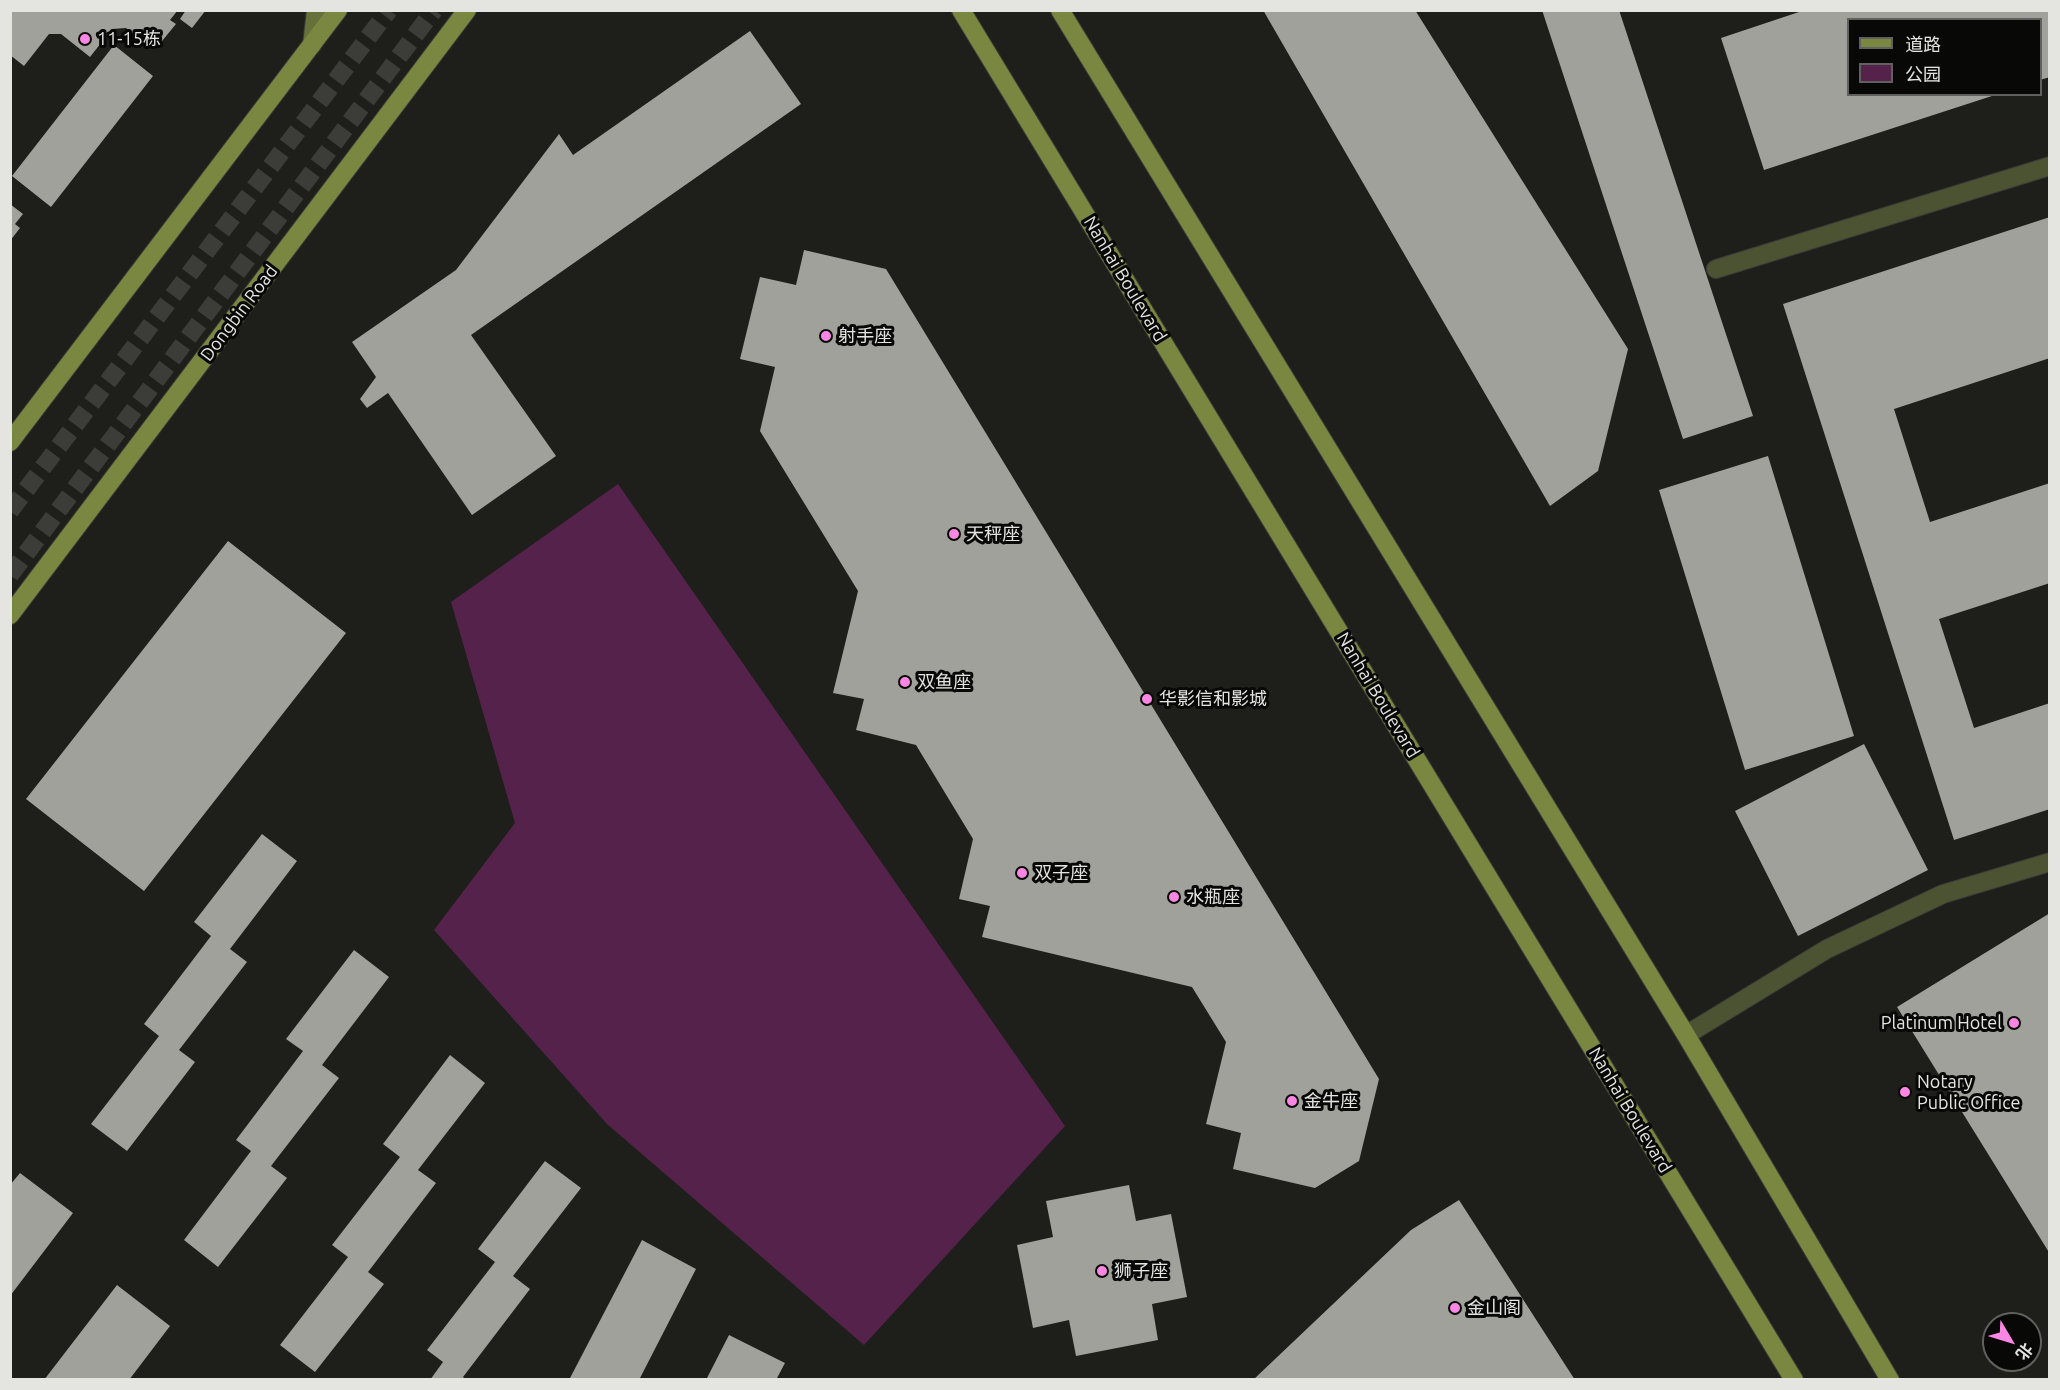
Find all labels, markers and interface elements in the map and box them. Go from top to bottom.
legend [1847,18,2042,96]
place label: 11-15栋 [97,28,161,50]
marker: 11-15栋 [78,32,92,46]
text: 道路 [1905,34,1941,54]
text: 公园 [1905,64,1941,84]
street label: Nanhai Boulevard [1079,212,1171,346]
street label: Dongbin Road [196,261,282,365]
place label: 射手座 [838,325,892,347]
marker: 射手座 [819,329,833,343]
place label: 天秤座 [966,523,1020,545]
marker: 天秤座 [947,527,961,541]
street label: Nanhai Boulevard [1332,628,1424,762]
place label: 双鱼座 [917,671,971,693]
marker: 双鱼座 [898,675,912,689]
place label: 华影信和影城 [1159,688,1267,710]
marker: 华影信和影城 [1140,692,1154,706]
place label: 双子座 [1034,862,1088,884]
marker: 双子座 [1015,866,1029,880]
place label: 水瓶座 [1186,886,1240,908]
marker: 水瓶座 [1167,890,1181,904]
place label: Platinum Hotel [1881,1012,2002,1034]
marker: Platinum Hotel [2007,1016,2021,1030]
street label: Nanhai Boulevard [1584,1043,1676,1177]
place label: Notary Public Office [1917,1071,2020,1114]
marker: Notary Public Office [1898,1085,1912,1099]
place label: 金牛座 [1304,1090,1358,1112]
marker: 金牛座 [1285,1094,1299,1108]
place label: 狮子座 [1114,1260,1168,1282]
marker: 狮子座 [1095,1264,1109,1278]
place label: 金山阁 [1467,1297,1521,1319]
marker: 金山阁 [1448,1301,1462,1315]
north arrow [1982,1312,2042,1372]
text: 北 [2013,1340,2037,1364]

